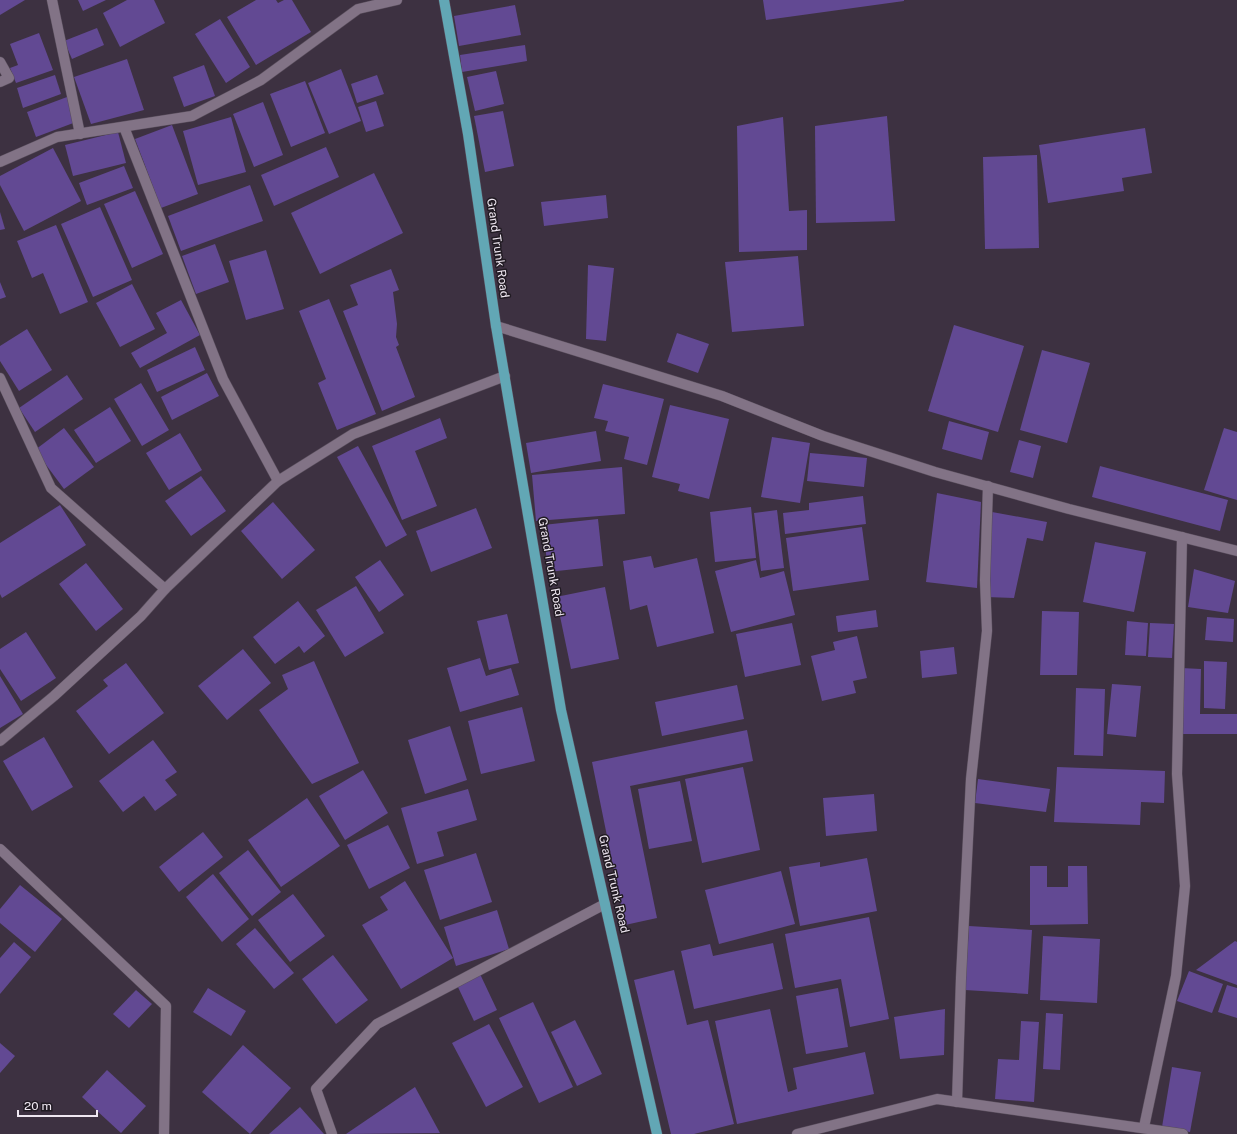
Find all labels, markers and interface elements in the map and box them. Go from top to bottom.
street label: Grand Trunk Road [484,197,512,299]
street label: Grand Trunk Road [535,516,567,618]
street label: Grand Trunk Road [596,834,632,934]
scale bar [18,1092,97,1118]
text: 20 m [24,1099,52,1113]

